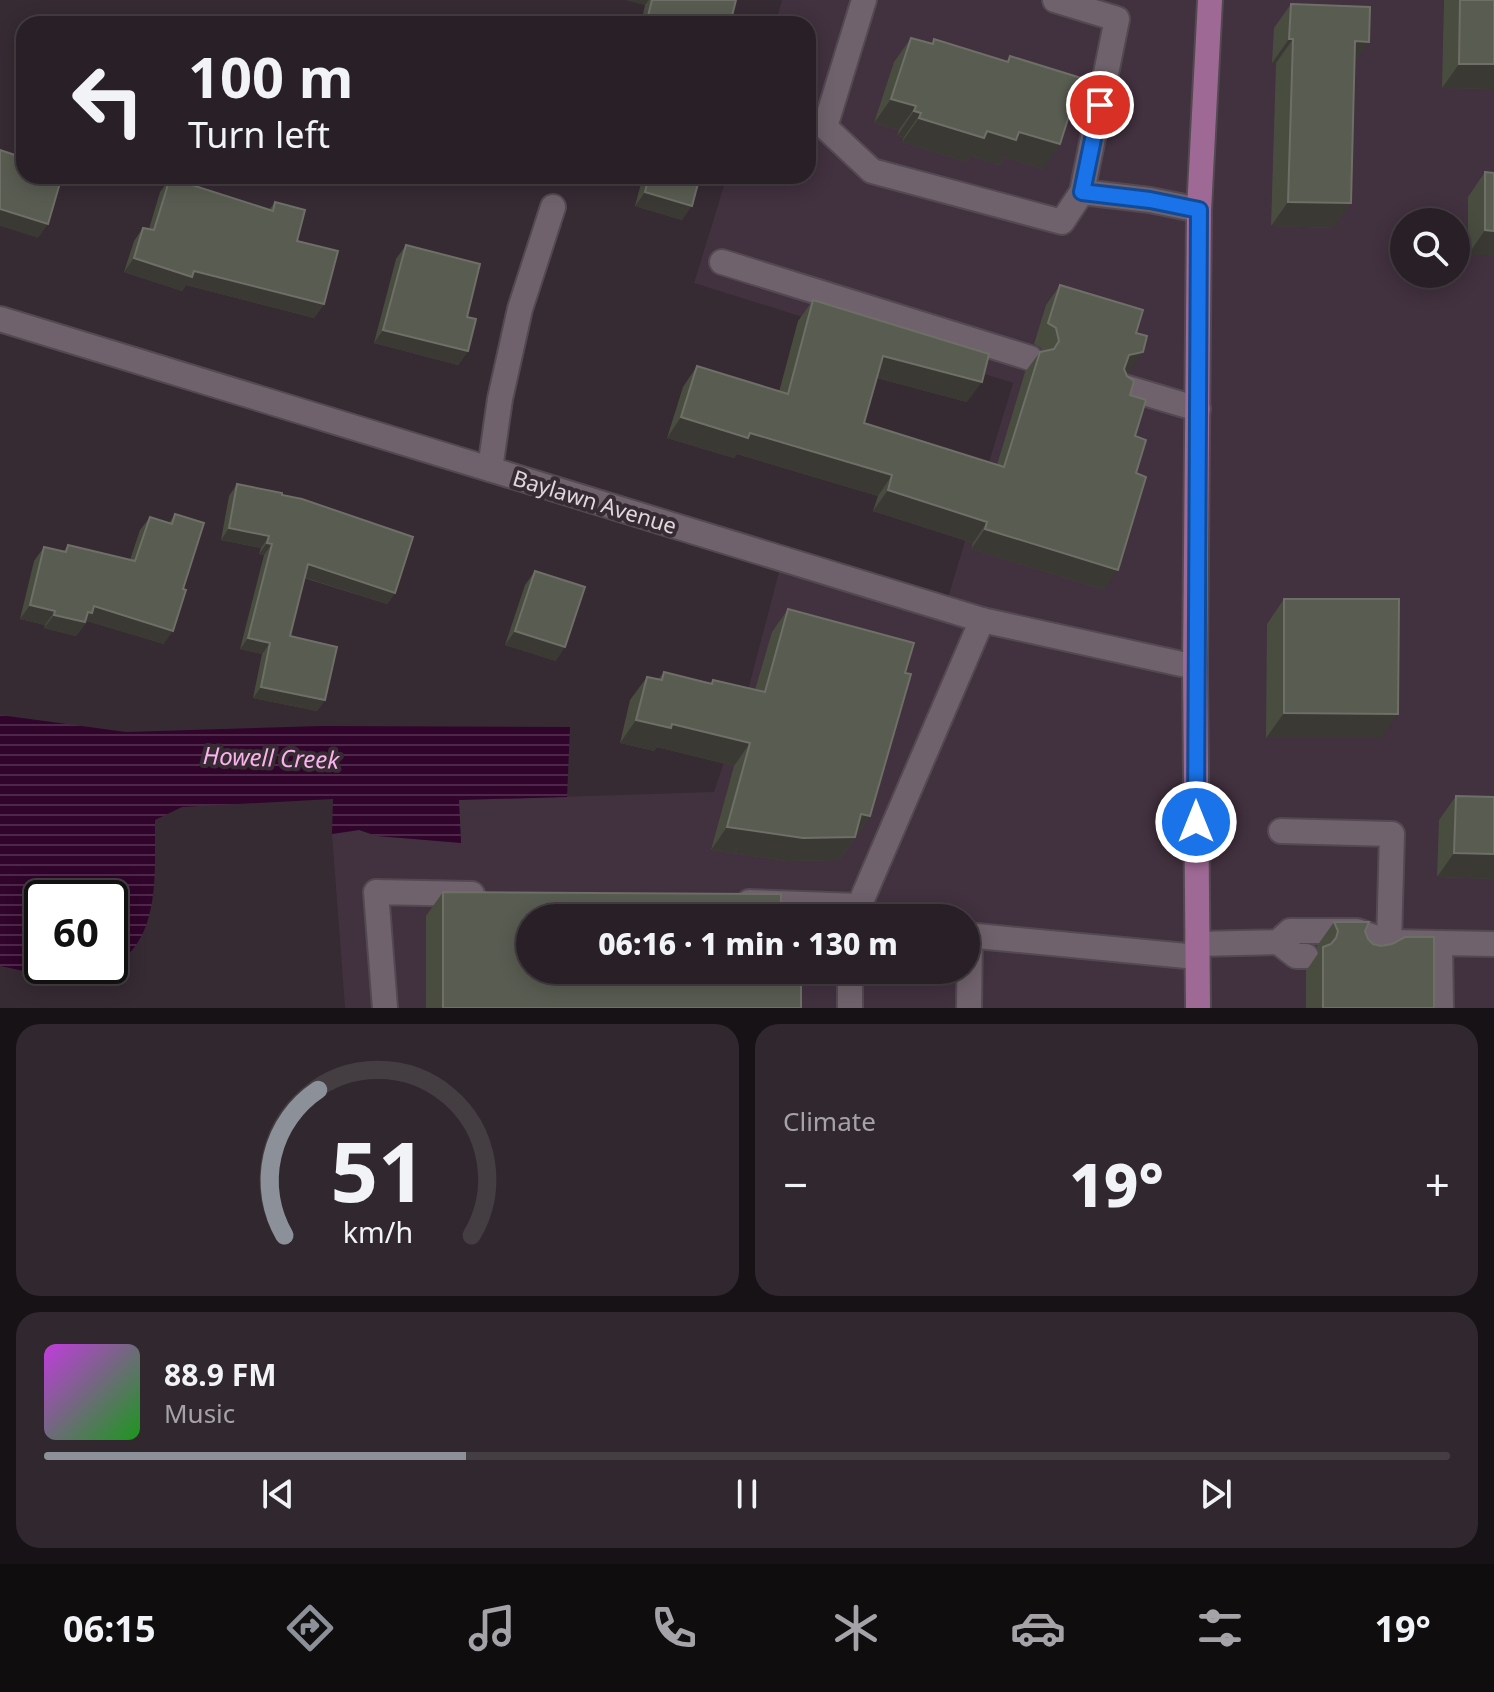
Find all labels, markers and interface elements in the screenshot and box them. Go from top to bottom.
text: 100 m [188,38,353,114]
icon: left [56,48,160,152]
pin [1066,71,1134,139]
icon: arrive [1078,83,1122,127]
text: Turn left [188,110,330,159]
map controls [1390,208,1470,288]
button: search [1390,208,1470,288]
street label: Baylawn Avenue [509,462,681,540]
water label: Howell Creek [202,738,341,776]
position arrow [1154,780,1238,864]
speed limit sign: 60 [24,880,128,984]
text: 06:16 · 1 min · 130 m [598,923,898,964]
text: Climate [783,1103,876,1139]
text: 51 [330,1113,425,1226]
text: 19° [1069,1143,1164,1225]
text: − [783,1154,808,1214]
text: + [1425,1154,1450,1214]
text: km/h [342,1212,413,1251]
text: 88.9 FM [164,1354,276,1395]
text: Music [164,1395,235,1431]
icon: previous [256,1472,300,1516]
icon: pause [725,1472,769,1516]
icon: next [1194,1472,1238,1516]
icon: directions [282,1600,338,1656]
icon: music [464,1600,520,1656]
icon: phone [646,1600,702,1656]
icon: climate [828,1600,884,1656]
icon: car [1010,1600,1066,1656]
icon: filters [1192,1600,1248,1656]
text: 06:15 [63,1604,156,1653]
text: 19° [1374,1604,1431,1653]

